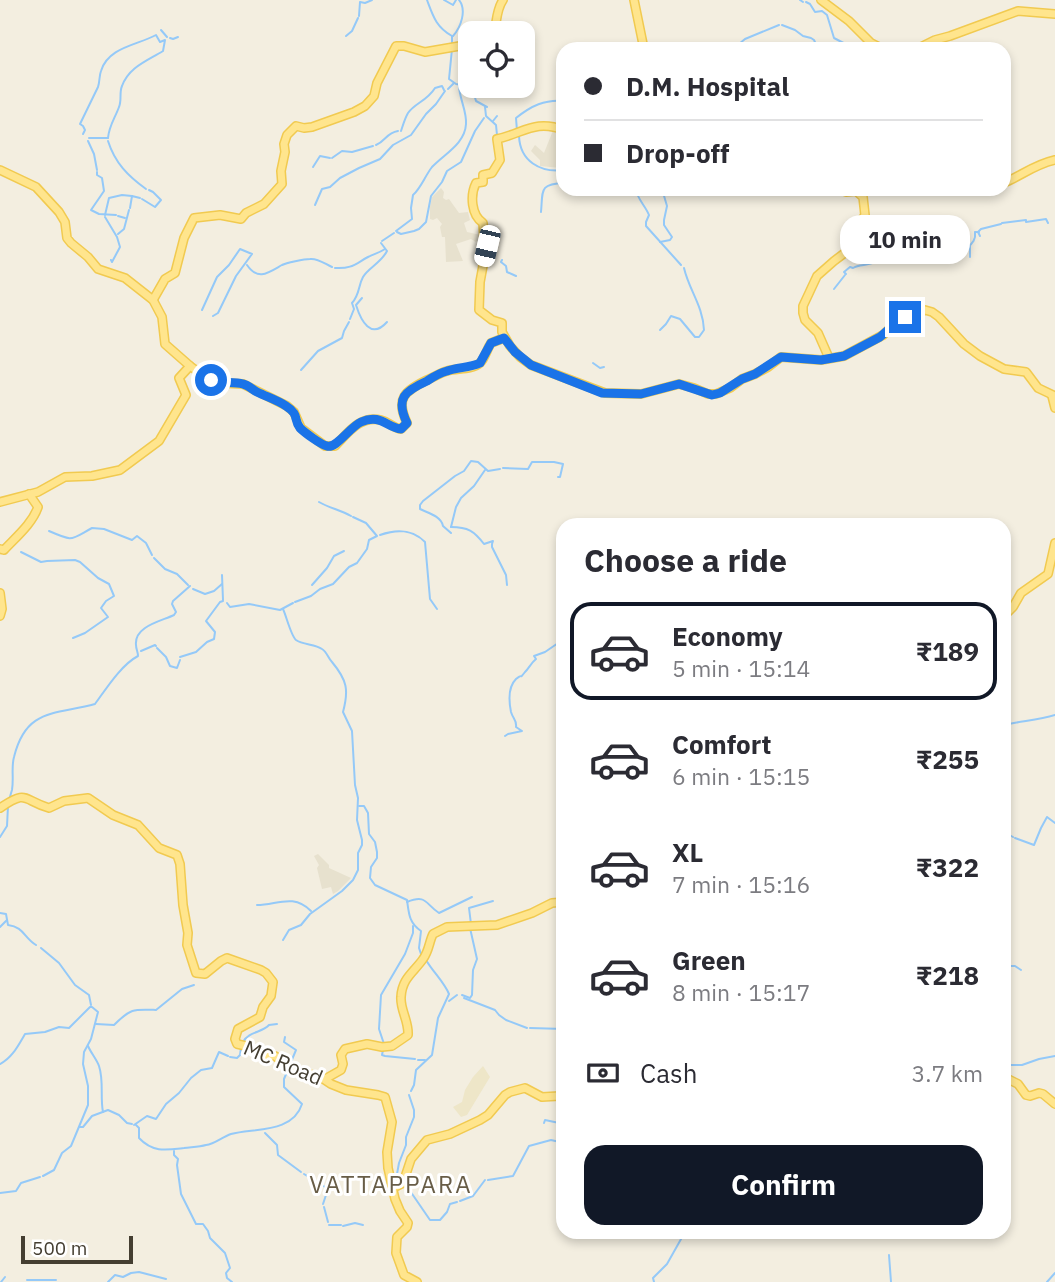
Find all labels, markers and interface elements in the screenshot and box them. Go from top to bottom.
map controls [458,21,535,98]
button: locate [458,21,535,98]
text: D.M. Hospital [626,69,789,103]
text: Drop-off [626,136,729,170]
callout: 10 min [840,216,970,264]
car [473,223,502,269]
text: 10 min [868,224,942,254]
route end [889,301,921,333]
route start [195,364,227,396]
text: Choose a ride [584,539,787,581]
text: Economy [672,619,783,653]
icon: car [588,620,651,683]
text: ₹189 [916,634,979,668]
text: 5 min · 15:14 [672,653,810,683]
text: Comfort [672,727,771,761]
icon: car [588,728,651,791]
text: ₹255 [916,742,979,776]
text: 6 min · 15:15 [672,761,810,791]
text: XL [672,835,703,869]
icon: car [588,836,651,899]
text: ₹322 [916,850,979,884]
text: 7 min · 15:16 [672,869,810,899]
text: Green [672,943,746,977]
icon: car [588,944,651,1007]
text: ₹218 [916,958,979,992]
text: 8 min · 15:17 [672,977,810,1007]
street label: MC Road [240,1033,327,1091]
icon: cash [584,1054,622,1092]
text: Cash [640,1056,697,1090]
text: 3.7 km [912,1058,983,1088]
button: Confirm [584,1145,983,1225]
district label: VATTAPPARA [309,1168,473,1200]
scale bar [21,1233,133,1265]
text: 500 m [32,1236,87,1260]

